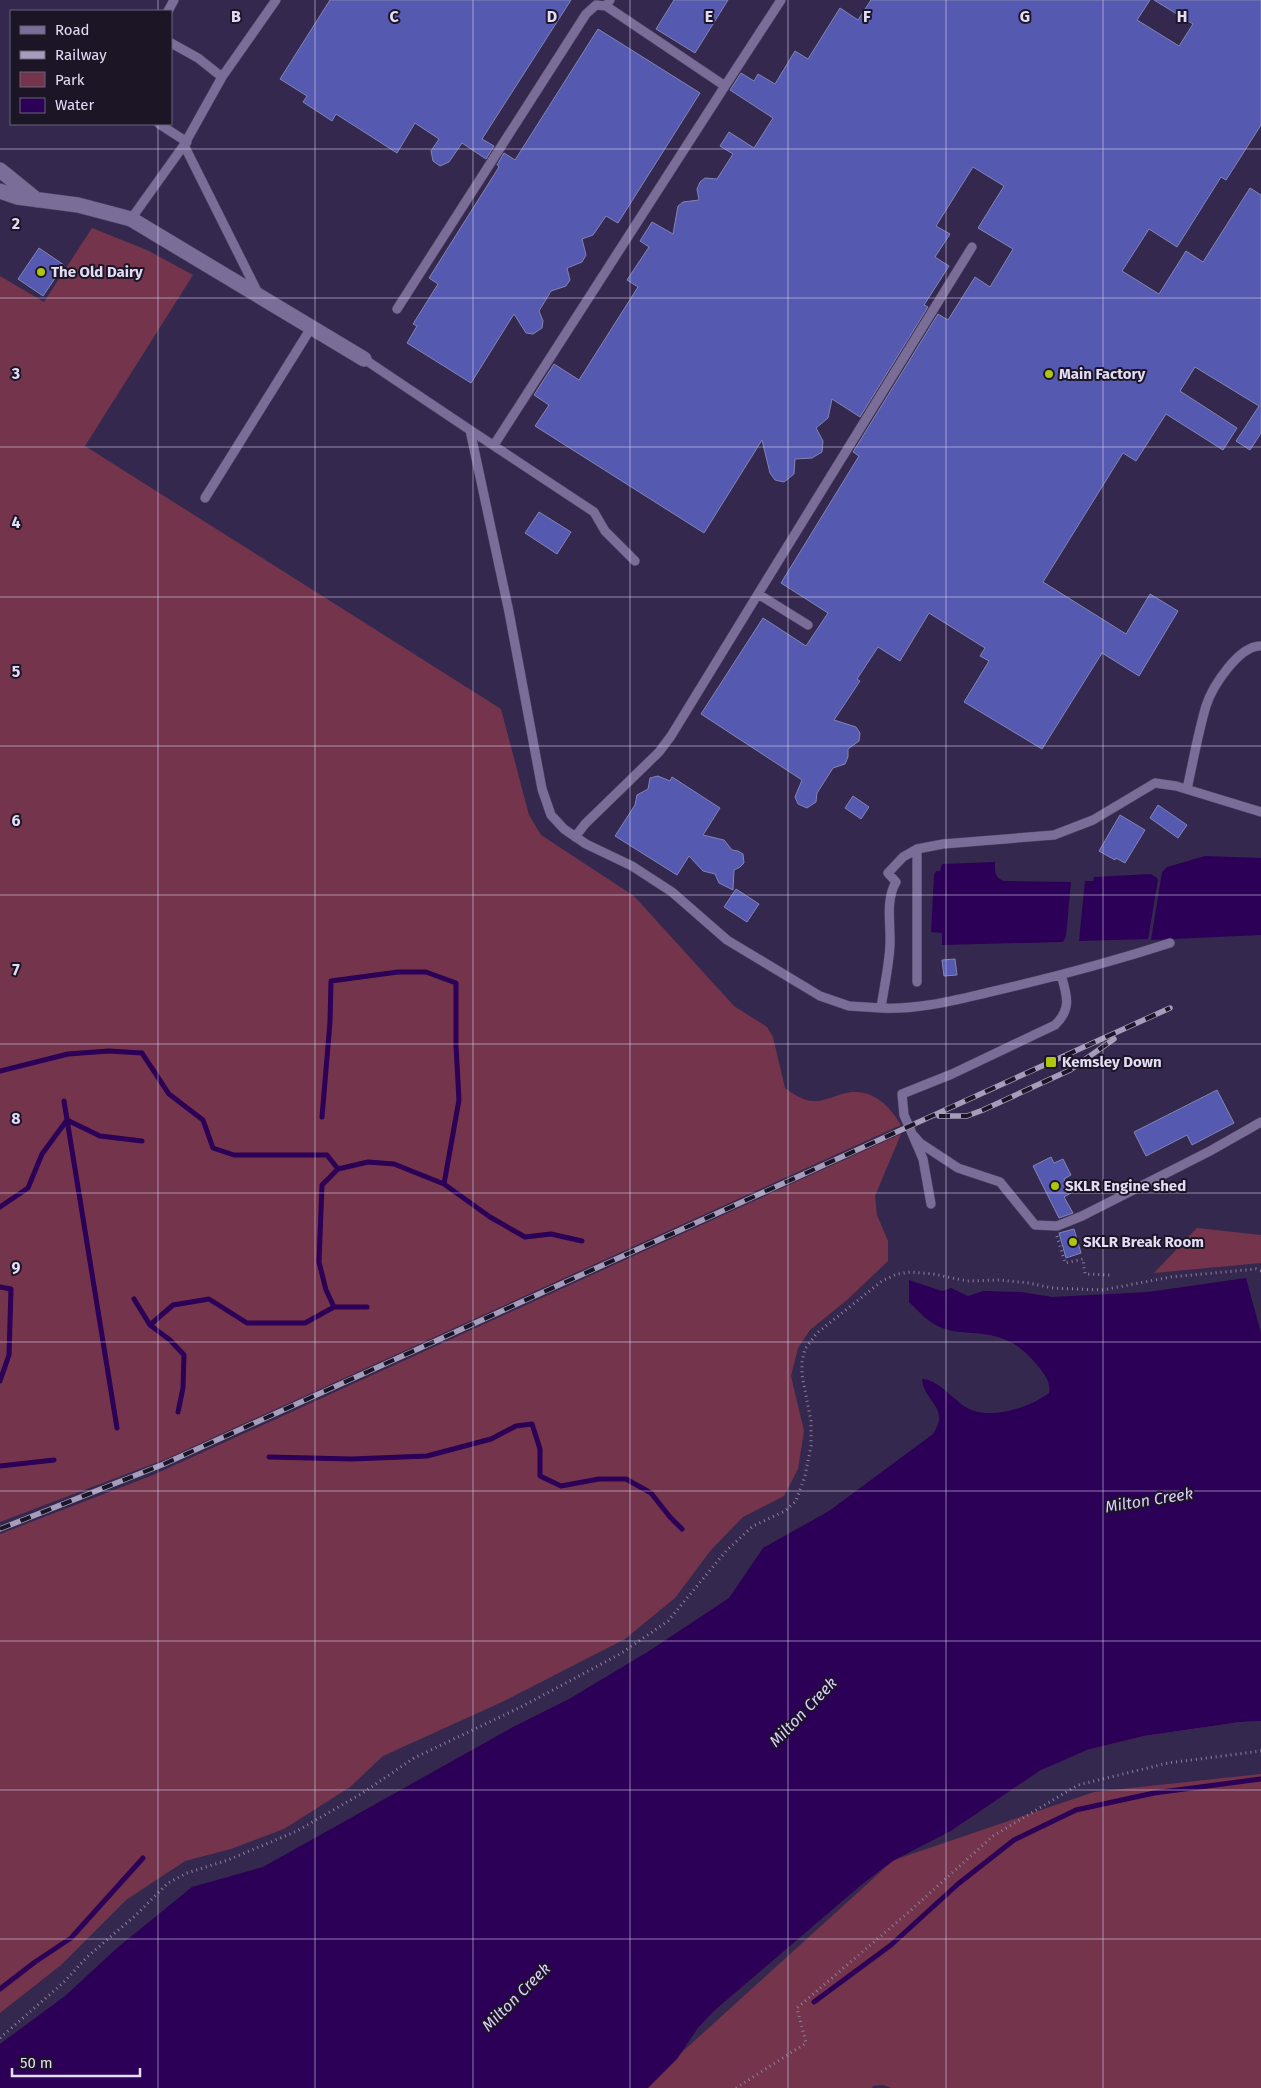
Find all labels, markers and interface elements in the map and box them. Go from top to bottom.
text: B [231,7,241,26]
text: C [389,7,399,26]
text: D [547,7,557,26]
text: E [705,7,713,26]
text: F [863,7,871,26]
text: G [1020,7,1030,26]
text: H [1177,7,1187,26]
legend [10,10,172,125]
text: Road [55,21,90,39]
text: Railway [55,46,107,64]
text: Park [55,71,85,89]
text: Water [55,96,94,114]
text: 2 [12,214,20,233]
place label: The Old Dairy [51,263,143,281]
marker: The Old Dairy [35,266,47,278]
text: 3 [11,364,20,383]
place label: Main Factory [1059,365,1146,383]
marker: Main Factory [1043,368,1055,380]
text: 4 [11,513,21,532]
text: 5 [12,662,21,681]
text: 6 [11,811,21,830]
text: 7 [12,960,20,979]
place label: Kemsley Down [1062,1053,1162,1071]
marker: Kemsley Down [1044,1055,1058,1069]
text: 8 [11,1109,21,1128]
place label: SKLR Engine shed [1065,1177,1186,1195]
marker: SKLR Engine shed [1049,1180,1061,1192]
place label: SKLR Break Room [1083,1233,1204,1251]
marker: SKLR Break Room [1067,1236,1079,1248]
text: 9 [12,1258,21,1277]
water label: Milton Creek [1104,1484,1195,1516]
water label: Milton Creek [765,1673,841,1751]
water label: Milton Creek [478,1959,554,2035]
scale bar [12,2046,140,2078]
text: 50 m [20,2054,53,2072]

